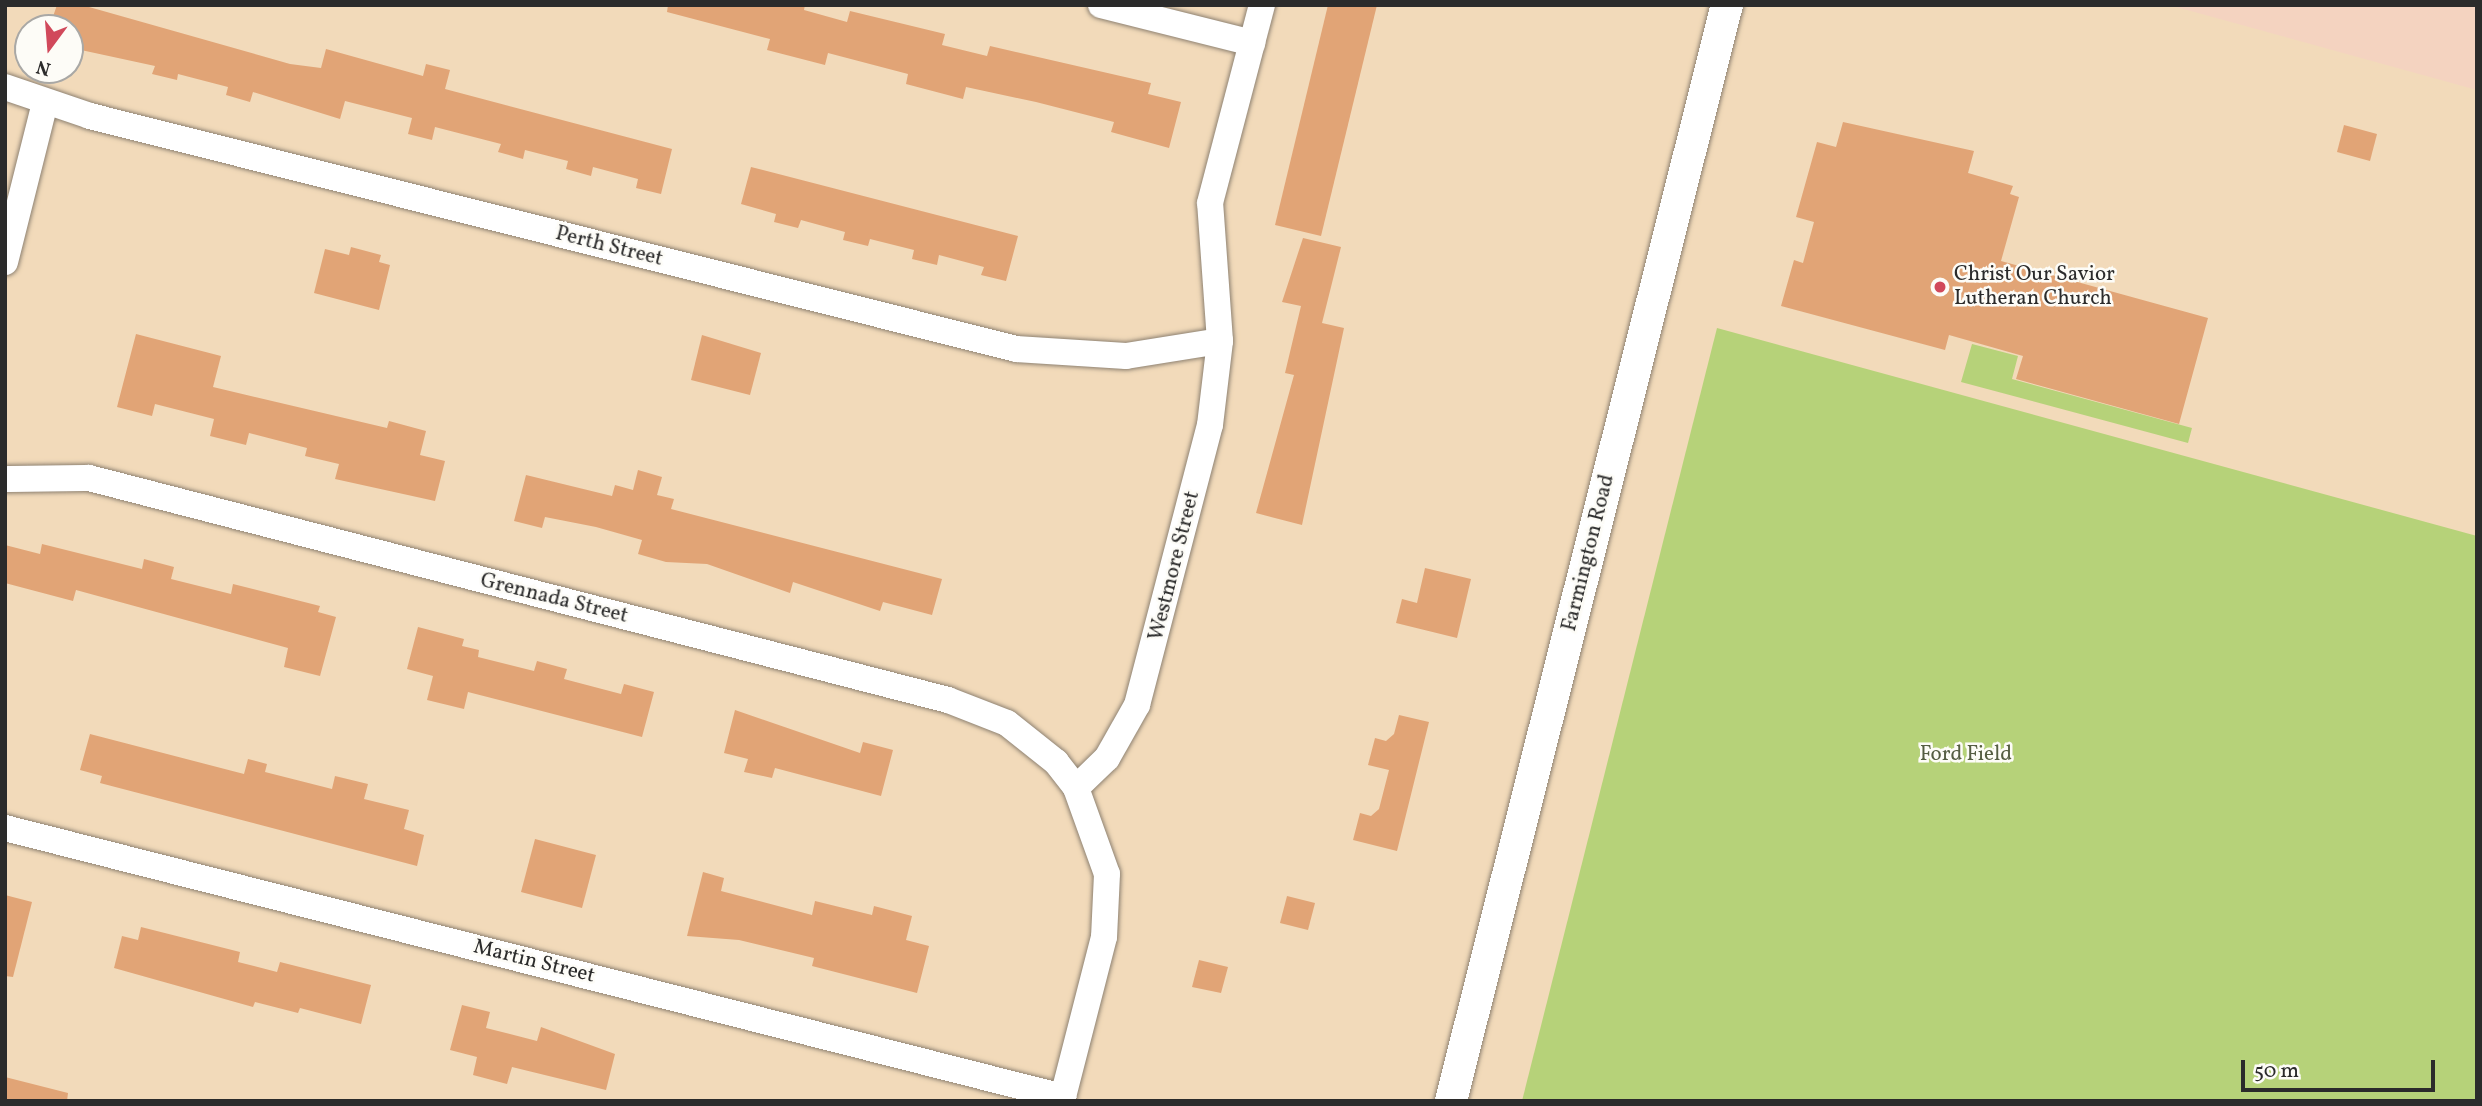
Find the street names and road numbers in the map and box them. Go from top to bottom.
street label: Perth Street [553,222,665,272]
street label: Farmington Road [1557,472,1621,634]
street label: Westmore Street [1144,489,1206,643]
street label: Grennada Street [478,568,630,630]
street label: Martin Street [471,935,597,989]

